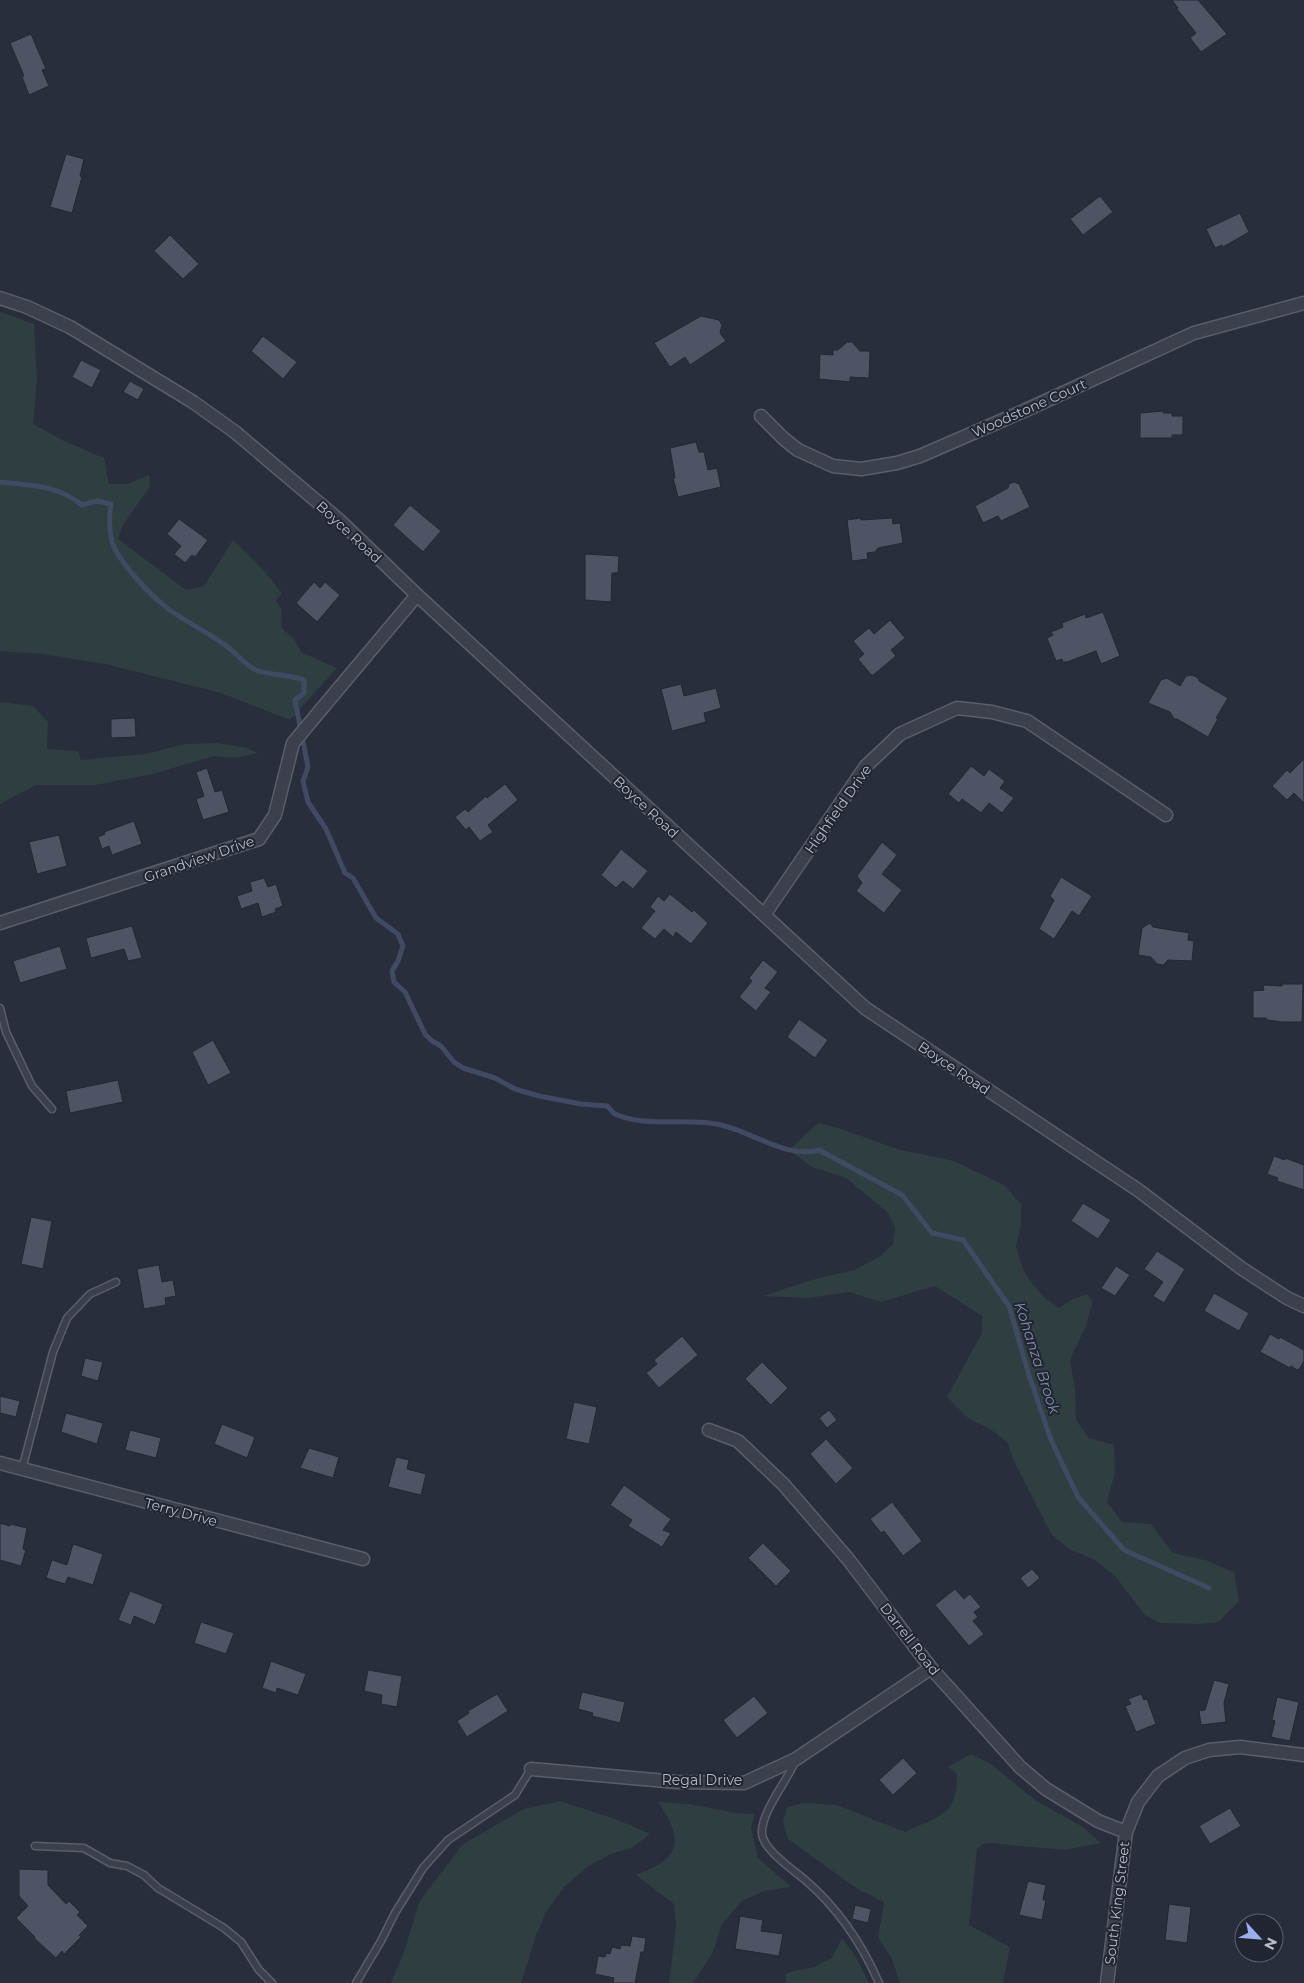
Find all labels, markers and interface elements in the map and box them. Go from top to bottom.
street label: Woodstone Court [969,374,1089,441]
street label: Boyce Road [313,497,385,567]
street label: Highfield Drive [801,761,875,857]
street label: Boyce Road [610,772,682,842]
street label: Grandview Drive [142,832,256,886]
street label: Boyce Road [915,1037,993,1099]
water label: Kohanza Brook [1010,1299,1065,1417]
street label: Terry Drive [143,1494,219,1530]
street label: Darrell Road [876,1599,944,1679]
street label: Regal Drive [662,1771,742,1789]
street label: South King Street [1100,1840,1134,1966]
north arrow [1234,1913,1284,1963]
text: N [1260,1935,1281,1953]

